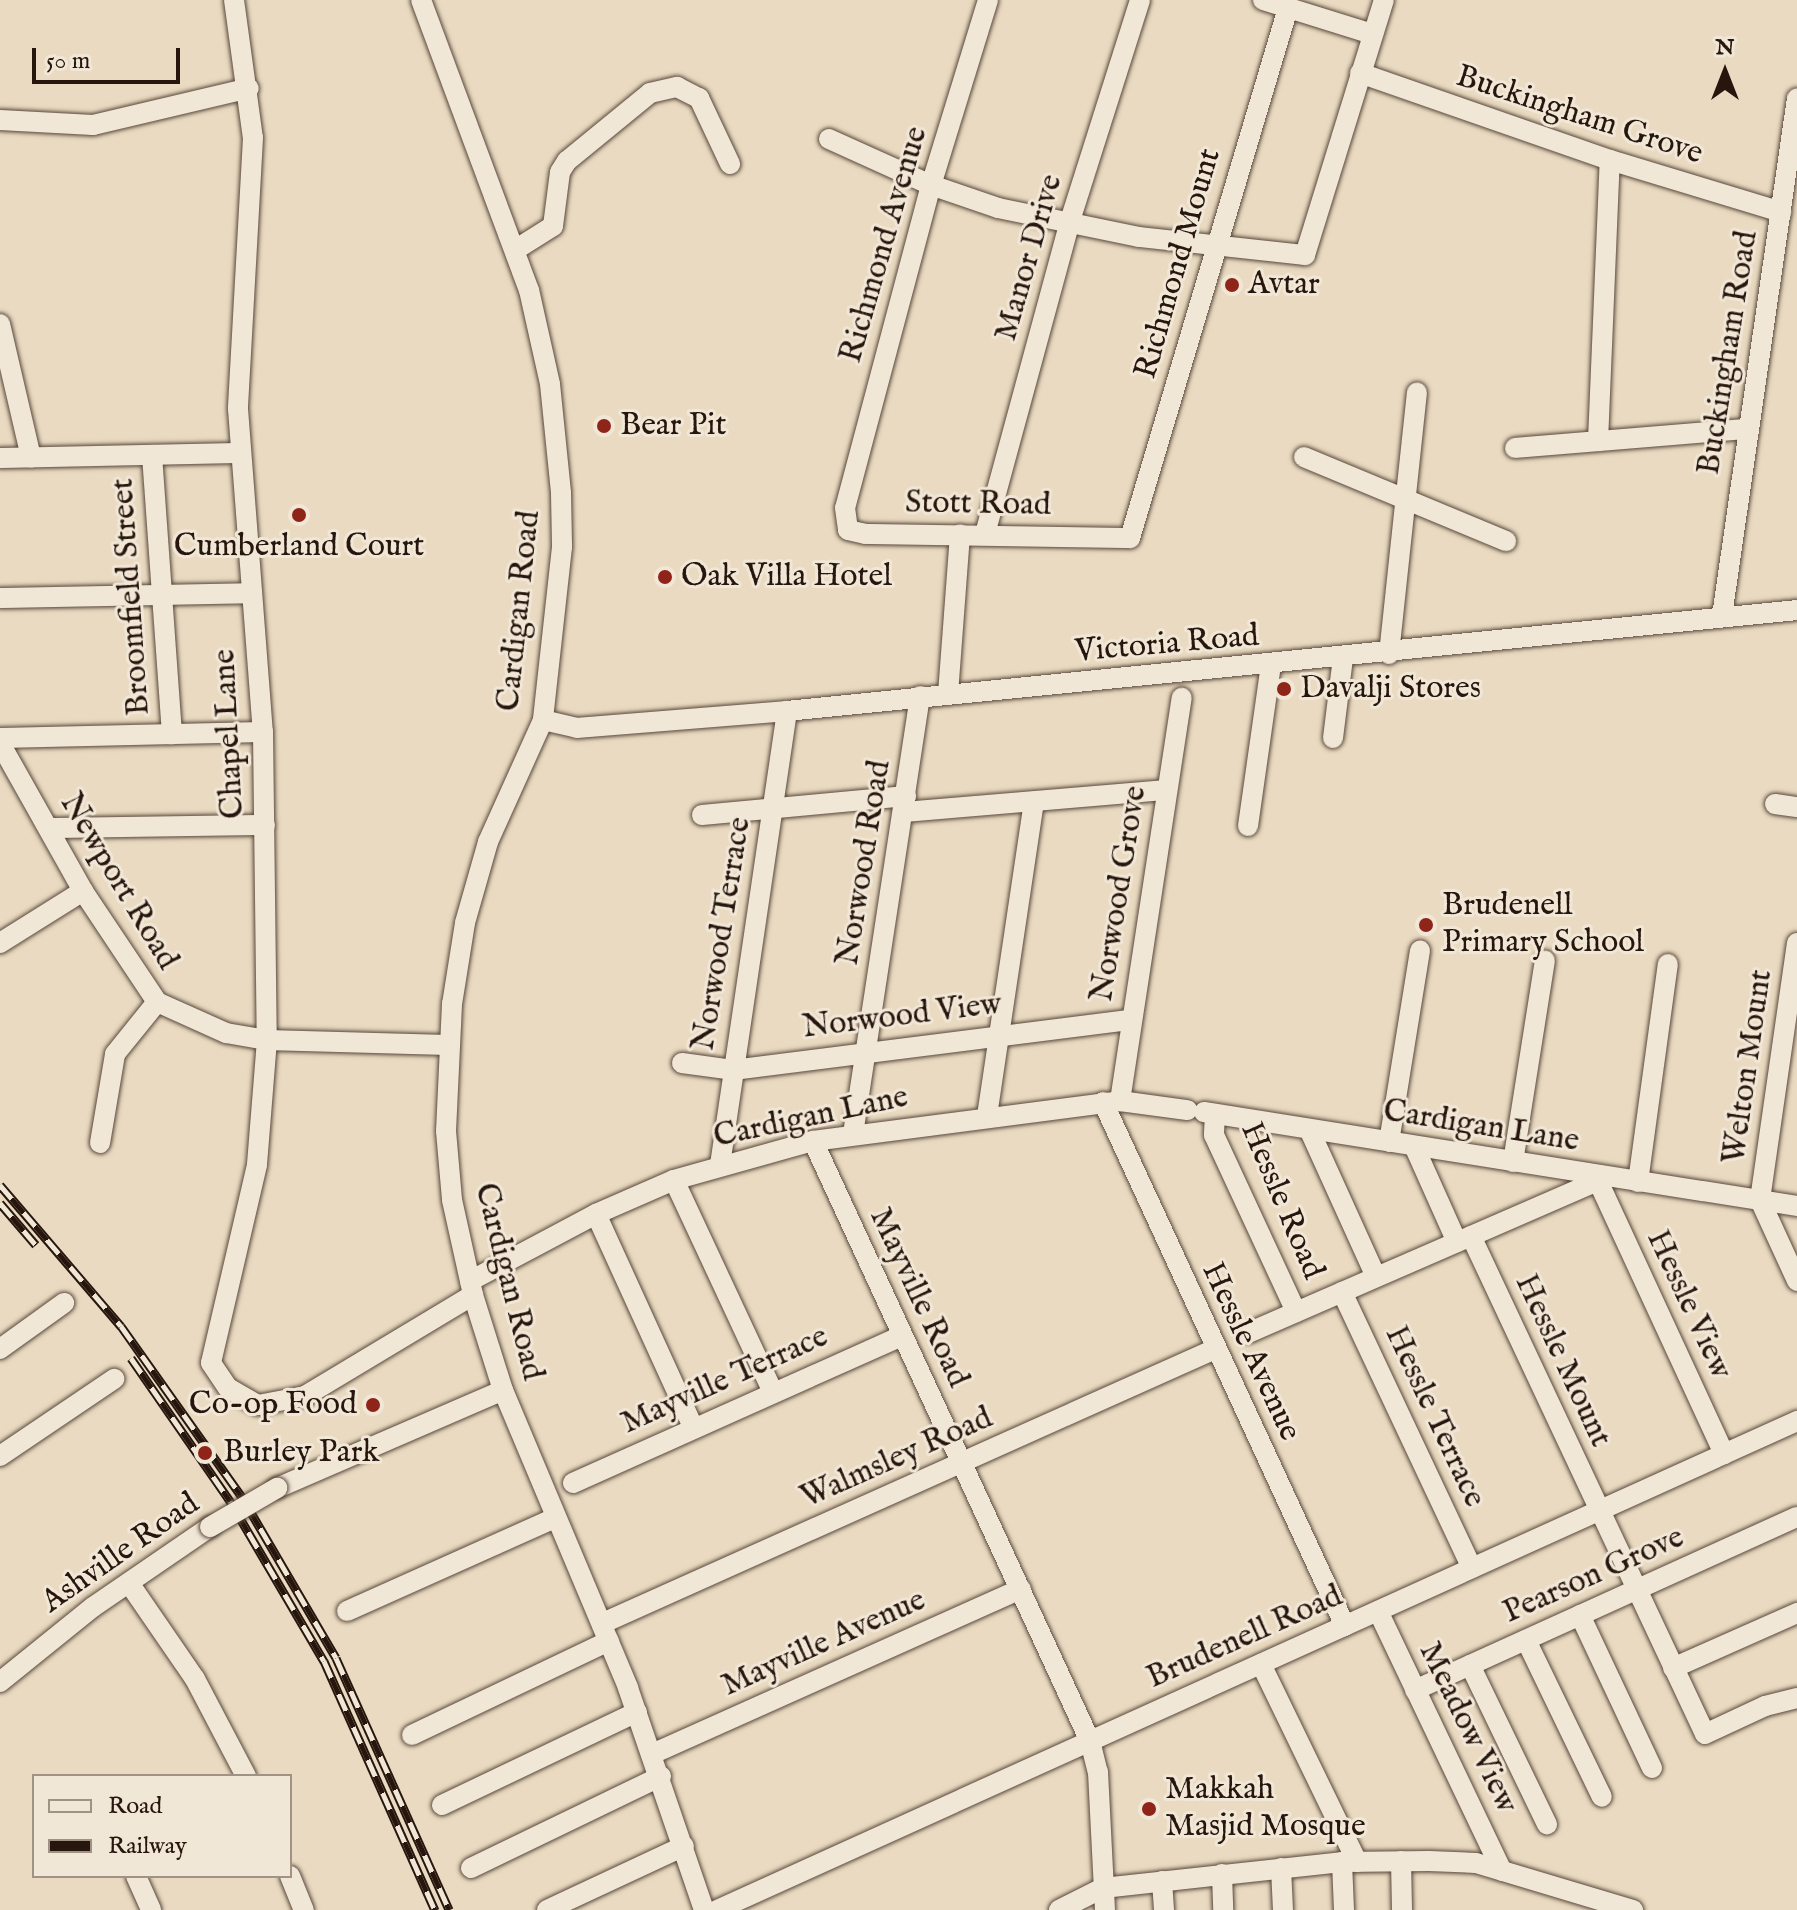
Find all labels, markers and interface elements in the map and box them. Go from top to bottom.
scale bar [36,32,184,82]
north arrow [1685,32,1765,112]
text: N [1715,34,1735,62]
text: 50 m [46,46,90,77]
street label: Buckingham Grove [1451,58,1707,174]
street label: Richmond Avenue [833,122,937,368]
street label: Richmond Mount [1128,144,1230,384]
street label: Manor Drive [988,170,1072,346]
street label: Buckingham Road [1691,228,1767,478]
place label: Avtar [1248,266,1320,304]
marker: Avtar [1223,276,1241,294]
place label: Bear Pit [620,407,726,445]
marker: Bear Pit [595,417,613,435]
street label: Broomfield Street [105,477,159,717]
street label: Stott Road [905,485,1051,525]
marker: Cumberland Court [290,506,308,524]
street label: Cardigan Road [490,509,550,713]
place label: Cumberland Court [174,528,424,566]
place label: Oak Villa Hotel [681,558,892,596]
marker: Oak Villa Hotel [656,568,674,586]
street label: Victoria Road [1073,618,1261,672]
street label: Chapel Lane [206,648,254,820]
place label: Davalji Stores [1300,670,1481,708]
marker: Davalji Stores [1275,680,1293,698]
street label: Norwood Road [830,758,900,968]
street label: Norwood Grove [1084,783,1156,1005]
street label: Newport Road [50,787,186,977]
street label: Norwood Terrace [686,814,760,1054]
place label: Brudenell Primary School [1442,888,1644,963]
marker: Brudenell Primary School [1417,916,1435,934]
street label: Welton Mount [1716,967,1782,1167]
street label: Norwood View [800,986,1004,1048]
street label: Cardigan Lane [710,1079,912,1157]
street label: Cardigan Lane [1380,1093,1582,1161]
street label: Hessle Road [1231,1117,1331,1285]
street label: Cardigan Road [465,1180,551,1384]
street label: Mayville Road [860,1202,976,1394]
street label: Hessle View [1637,1225,1739,1385]
street label: Hessle Avenue [1192,1257,1308,1447]
street label: Hessle Mount [1505,1269,1619,1453]
street label: Mayville Terrace [616,1318,834,1444]
street label: Hessle Terrace [1375,1320,1493,1514]
place label: Co-op Food [189,1386,357,1424]
marker: Co-op Food [364,1396,382,1414]
street label: Walmsley Road [795,1400,999,1518]
place label: Burley Park [223,1434,379,1472]
marker: Burley Park [194,1442,216,1464]
street label: Ashville Road [35,1486,207,1622]
street label: Pearson Grove [1498,1519,1690,1633]
street label: Brudenell Road [1141,1578,1349,1698]
street label: Mayville Avenue [716,1582,932,1706]
street label: Meadow View [1409,1636,1525,1820]
place label: Makkah Masjid Mosque [1165,1772,1366,1847]
legend [32,1774,292,1878]
text: Road [108,1791,162,1822]
marker: Makkah Masjid Mosque [1140,1800,1158,1818]
text: Railway [108,1831,187,1862]

